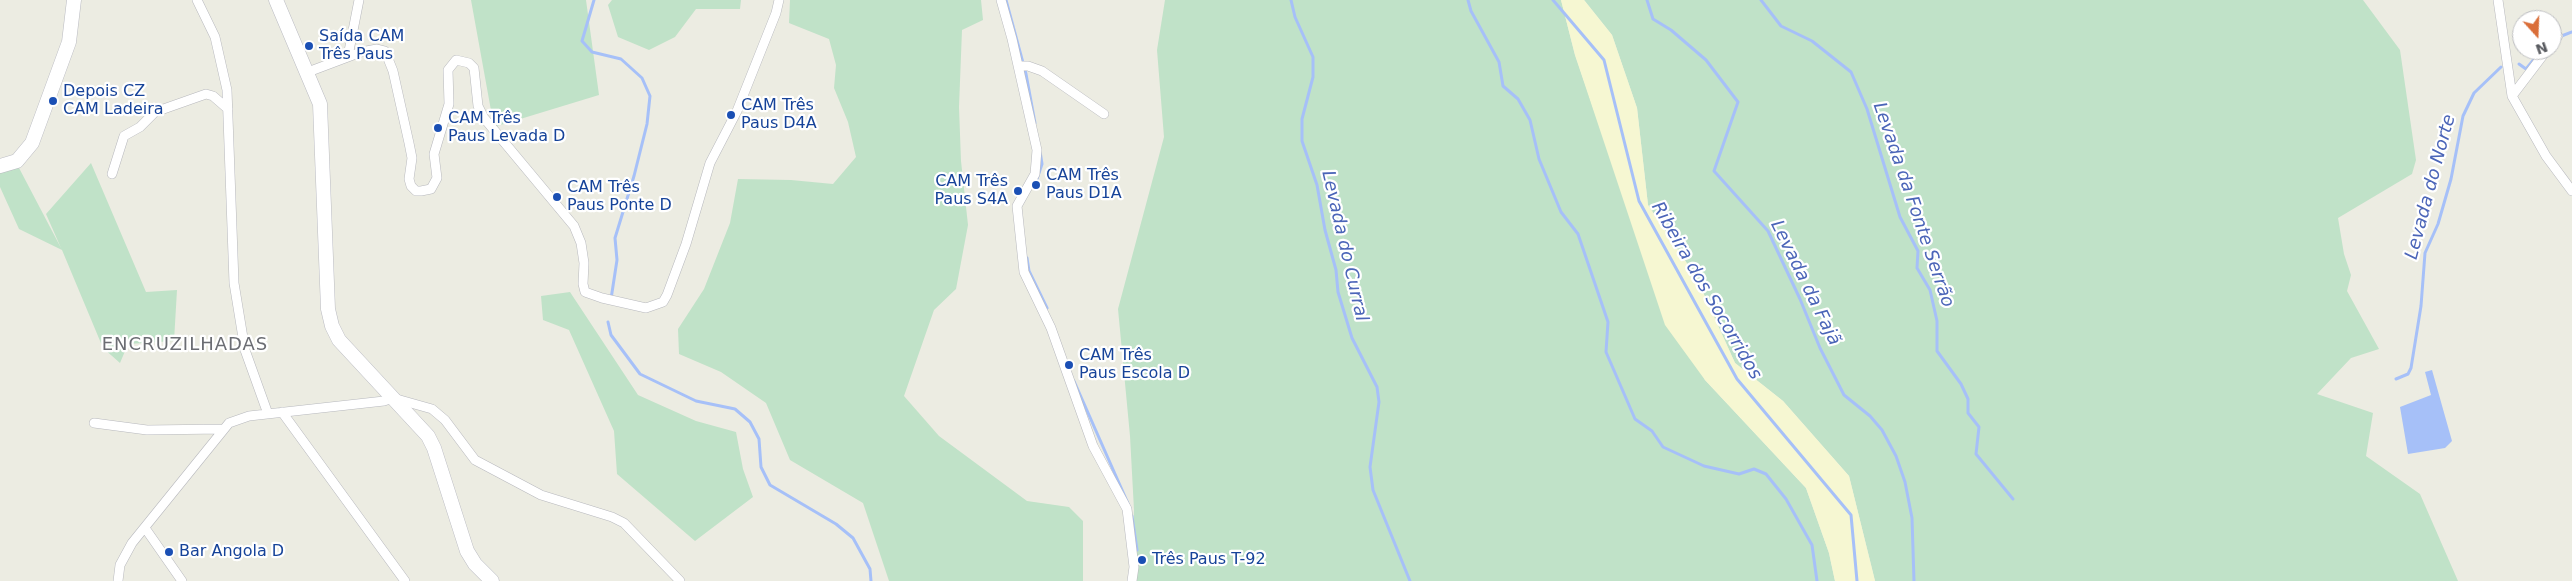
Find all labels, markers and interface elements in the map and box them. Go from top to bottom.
north arrow [2512,10,2562,60]
place label: Saída CAM Três Paus [319,27,404,65]
text: N [2534,39,2550,58]
marker: Saída CAM Três Paus [303,40,315,52]
place label: Depois CZ CAM Ladeira [63,82,164,120]
marker: Depois CZ CAM Ladeira [47,95,59,107]
place label: CAM Três Paus D4A [741,96,817,134]
water label: Levada da Fonte Serrão [1868,100,1958,310]
place label: CAM Três Paus Levada D [448,109,565,147]
marker: CAM Três Paus D4A [725,109,737,121]
water label: Levada do Norte [2401,112,2461,262]
marker: CAM Três Paus Levada D [432,122,444,134]
place label: CAM Três Paus D1A [1046,166,1122,204]
water label: Levada do Curral [1316,169,1372,323]
place label: CAM Três Paus S4A [934,172,1008,210]
place label: CAM Três Paus Ponte D [567,178,672,216]
marker: CAM Três Paus D1A [1030,179,1042,191]
marker: CAM Três Paus S4A [1012,185,1024,197]
marker: CAM Três Paus Ponte D [551,191,563,203]
water label: Ribeira dos Socorridos [1646,198,1766,384]
water label: Levada da Fajã [1765,217,1845,349]
district label: ENCRUZILHADAS [100,334,270,356]
place label: CAM Três Paus Escola D [1079,346,1190,384]
marker: CAM Três Paus Escola D [1063,359,1075,371]
place label: Bar Angola D [179,542,284,562]
marker: Bar Angola D [163,546,175,558]
place label: Três Paus T-92 [1152,550,1266,570]
marker: Três Paus T-92 [1136,554,1148,566]

